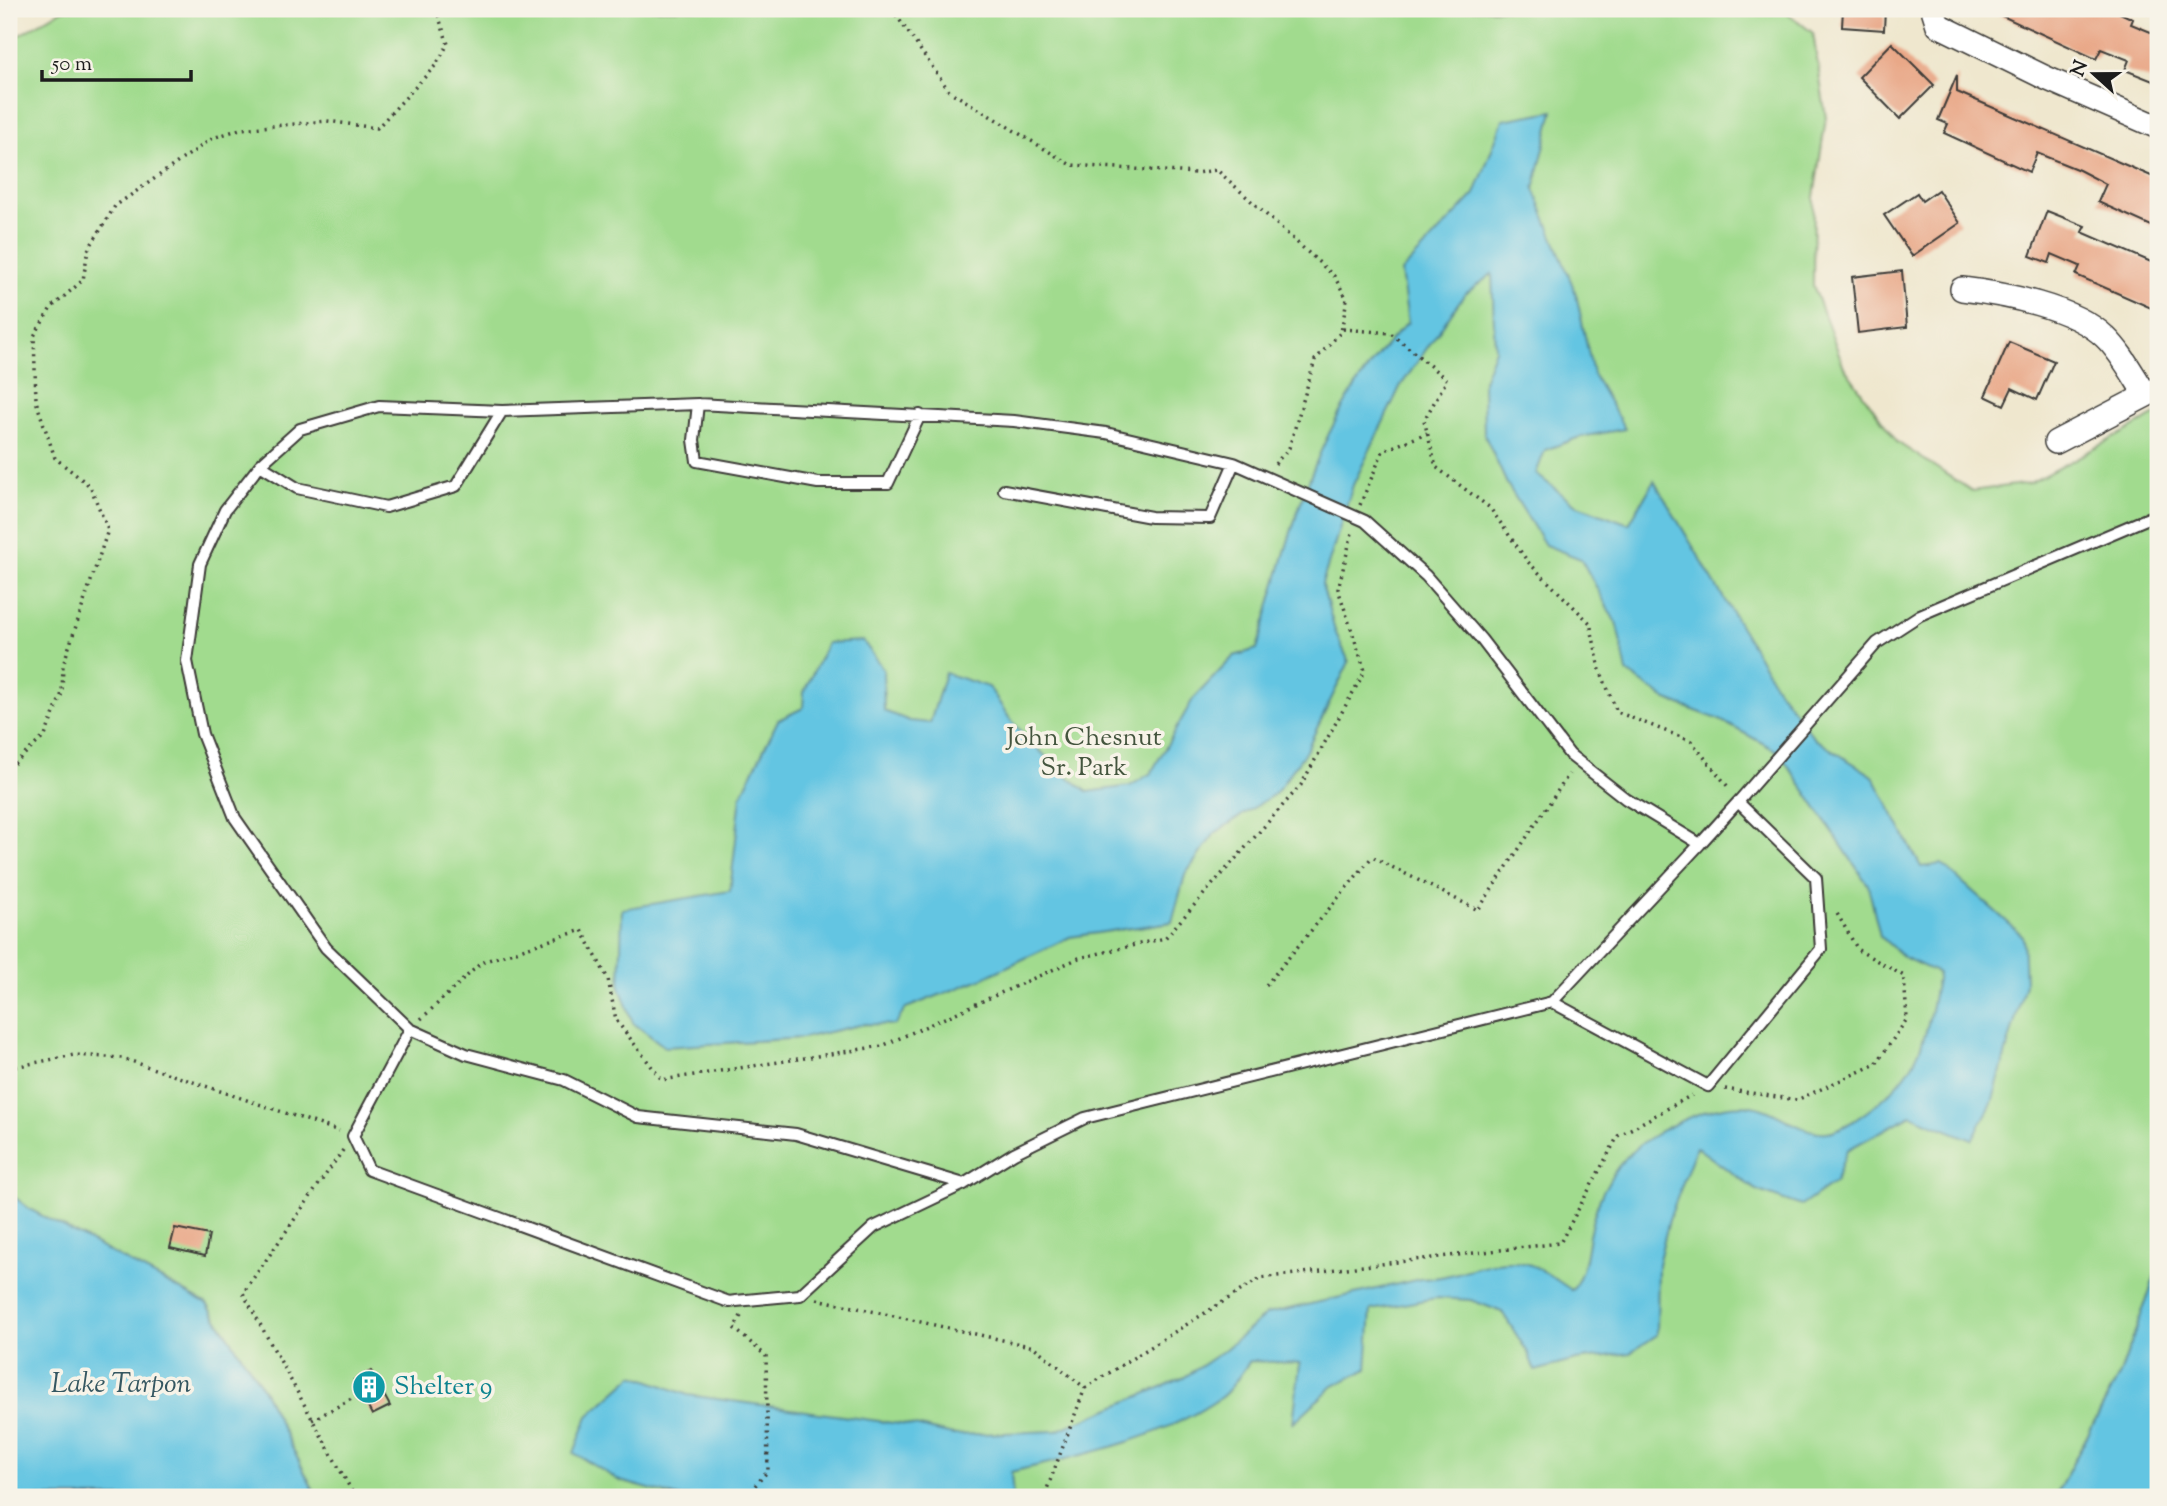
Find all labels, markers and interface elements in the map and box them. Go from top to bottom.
scale bar [42,38,191,82]
north arrow [2058,38,2128,108]
text: 50 m [51,50,92,80]
text: N [2065,57,2096,81]
park label: John Chesnut Sr. Park [1004,720,1162,787]
water label: Lake Tarpon [51,1365,191,1405]
building icon: Shelter 9 [350,1368,388,1406]
place label: Shelter 9 [394,1369,492,1406]

